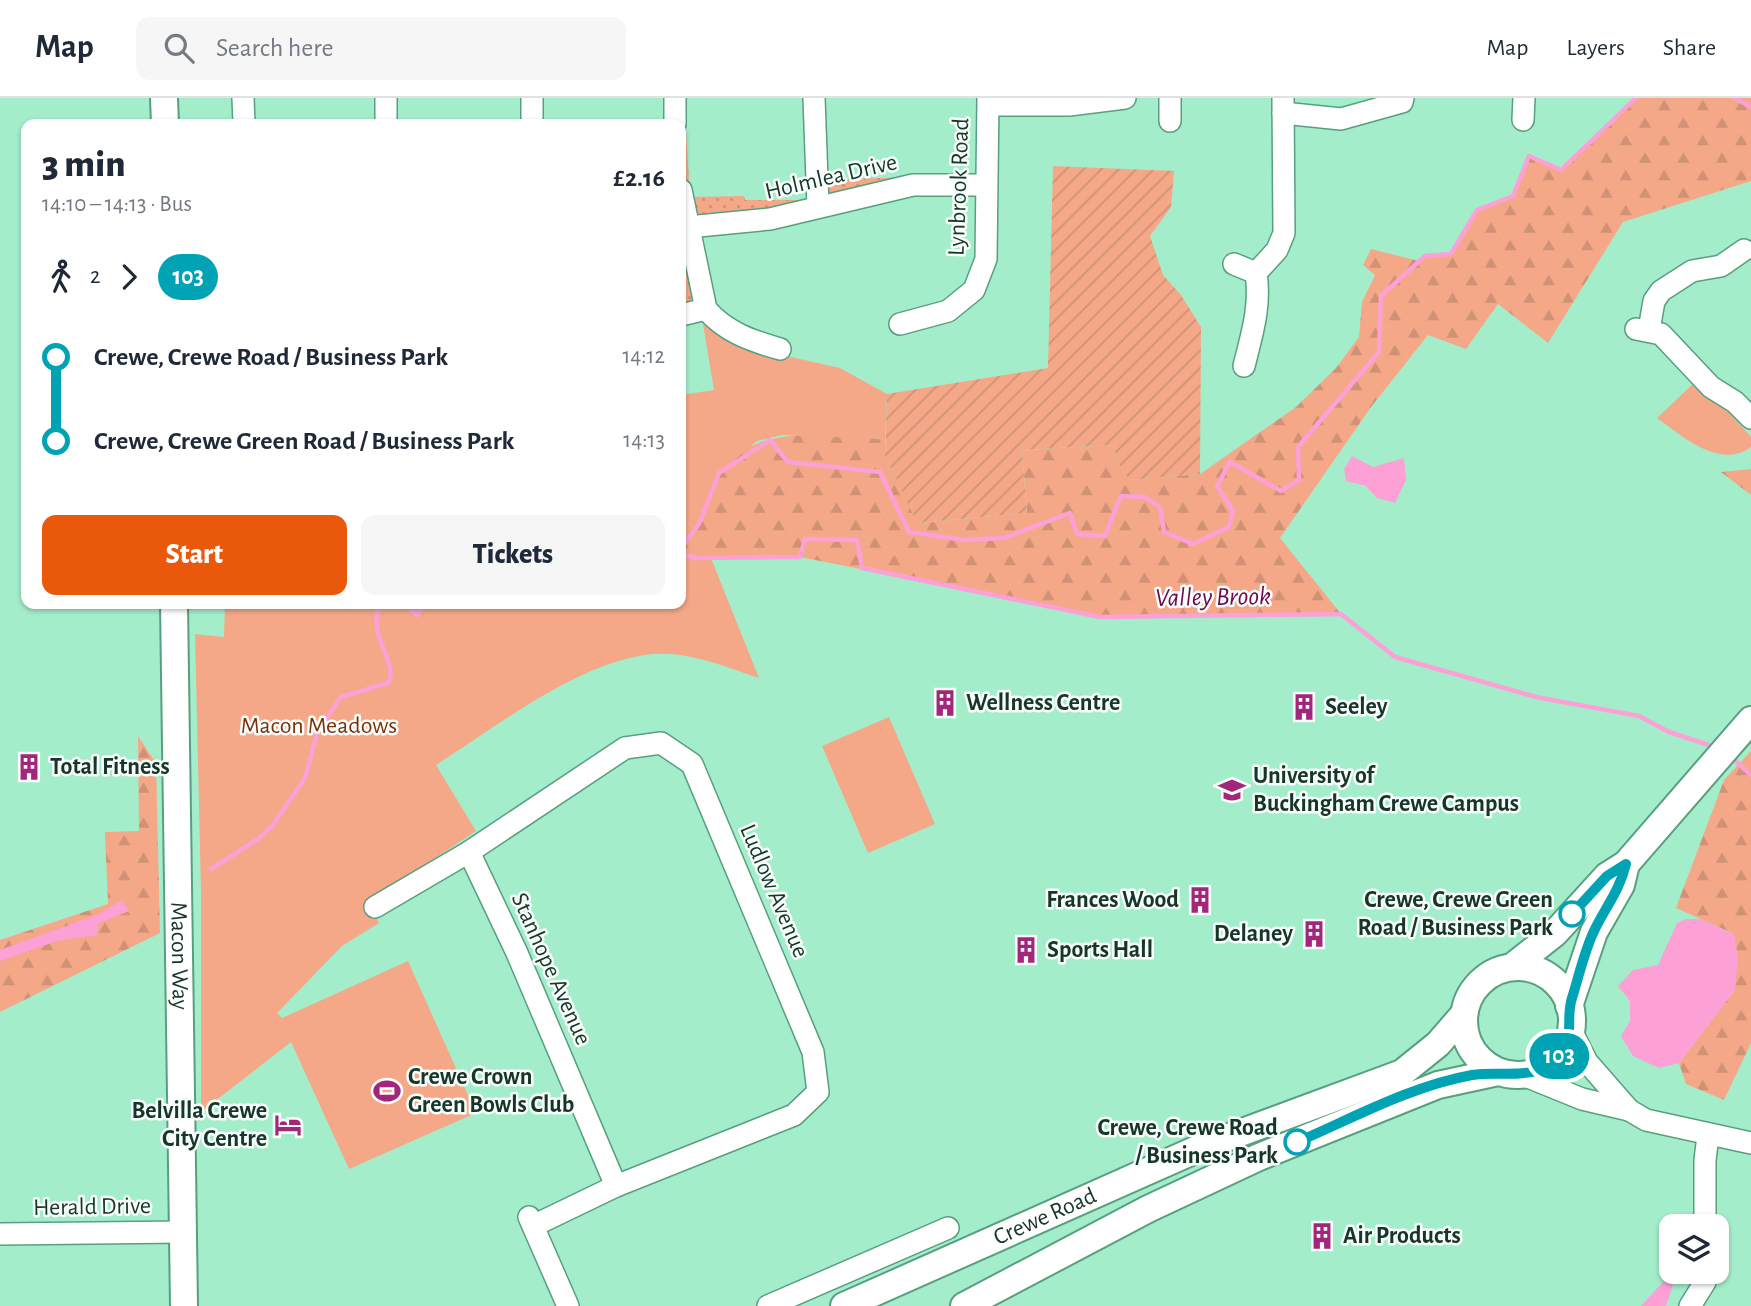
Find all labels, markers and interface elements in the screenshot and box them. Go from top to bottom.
search box [136,17,626,80]
icon: search [160,29,198,67]
text: Map [35,31,94,64]
text: Search here [216,35,334,61]
text: Map [1486,36,1528,60]
text: Layers [1566,36,1625,60]
text: Share [1663,36,1716,60]
street label: Lynbrook Road [945,118,973,256]
text: 3 min [42,146,126,184]
street label: Holmlea Drive [763,150,899,204]
text: £2.16 [613,165,665,191]
text: 14:10 – 14:13 · Bus [42,193,192,216]
icon: walk [42,258,80,296]
icon: forward [110,258,148,296]
text: 2 [90,265,100,288]
text: 103 [172,265,204,289]
text: Crewe, Crewe Road / Business Park [94,344,448,370]
text: 14:12 [622,345,665,368]
text: Crewe, Crewe Green Road / Business Park [94,428,514,454]
text: 14:13 [623,429,665,452]
button: Start [42,515,347,595]
button: Tickets [361,515,665,595]
water label: Valley Brook [1155,583,1271,611]
building icon: Wellness Centre [930,688,960,718]
place label: Wellness Centre [966,691,1120,715]
building icon: Seeley [1289,692,1319,722]
place label: Seeley [1325,695,1388,719]
park label: Macon Meadows [241,714,397,738]
building icon: Total Fitness [14,752,44,782]
place label: Total Fitness [50,755,170,779]
place label: University of Buckingham Crewe Campus [1253,764,1519,816]
school or university icon: University of Buckingham Crewe Campus [1217,775,1247,805]
street label: Ludlow Avenue [735,821,813,961]
building icon: Frances Wood [1185,885,1215,915]
place label: Frances Wood [1046,888,1179,912]
place label: Crewe, Crewe Green Road / Business Park [1357,888,1553,940]
street label: Stanhope Avenue [507,889,595,1049]
marker: Crewe, Crewe Green Road / Business Park [1559,901,1585,927]
street label: Macon Way [166,902,192,1010]
building icon: Delaney [1299,919,1329,949]
place label: Delaney [1214,922,1293,946]
building icon: Sports Hall [1011,935,1041,965]
place label: Sports Hall [1047,938,1153,962]
line badge: 103 [1519,1033,1599,1079]
text: 103 [1543,1044,1575,1068]
place label: Crewe Crown Green Bowls Club [408,1065,574,1117]
sports icon: Crewe Crown Green Bowls Club [372,1076,402,1106]
place label: Belvilla Crewe City Centre [131,1099,267,1151]
hotel icon: Belvilla Crewe City Centre [273,1110,303,1140]
place label: Crewe, Crewe Road / Business Park [1097,1116,1278,1168]
marker: Crewe, Crewe Road / Business Park [1284,1129,1310,1155]
street label: Crewe Road [990,1184,1100,1250]
street label: Herald Drive [33,1194,151,1220]
map controls [1659,1214,1729,1284]
button: layers [1659,1214,1729,1284]
building icon: Air Products [1307,1221,1337,1251]
place label: Air Products [1343,1224,1461,1248]

